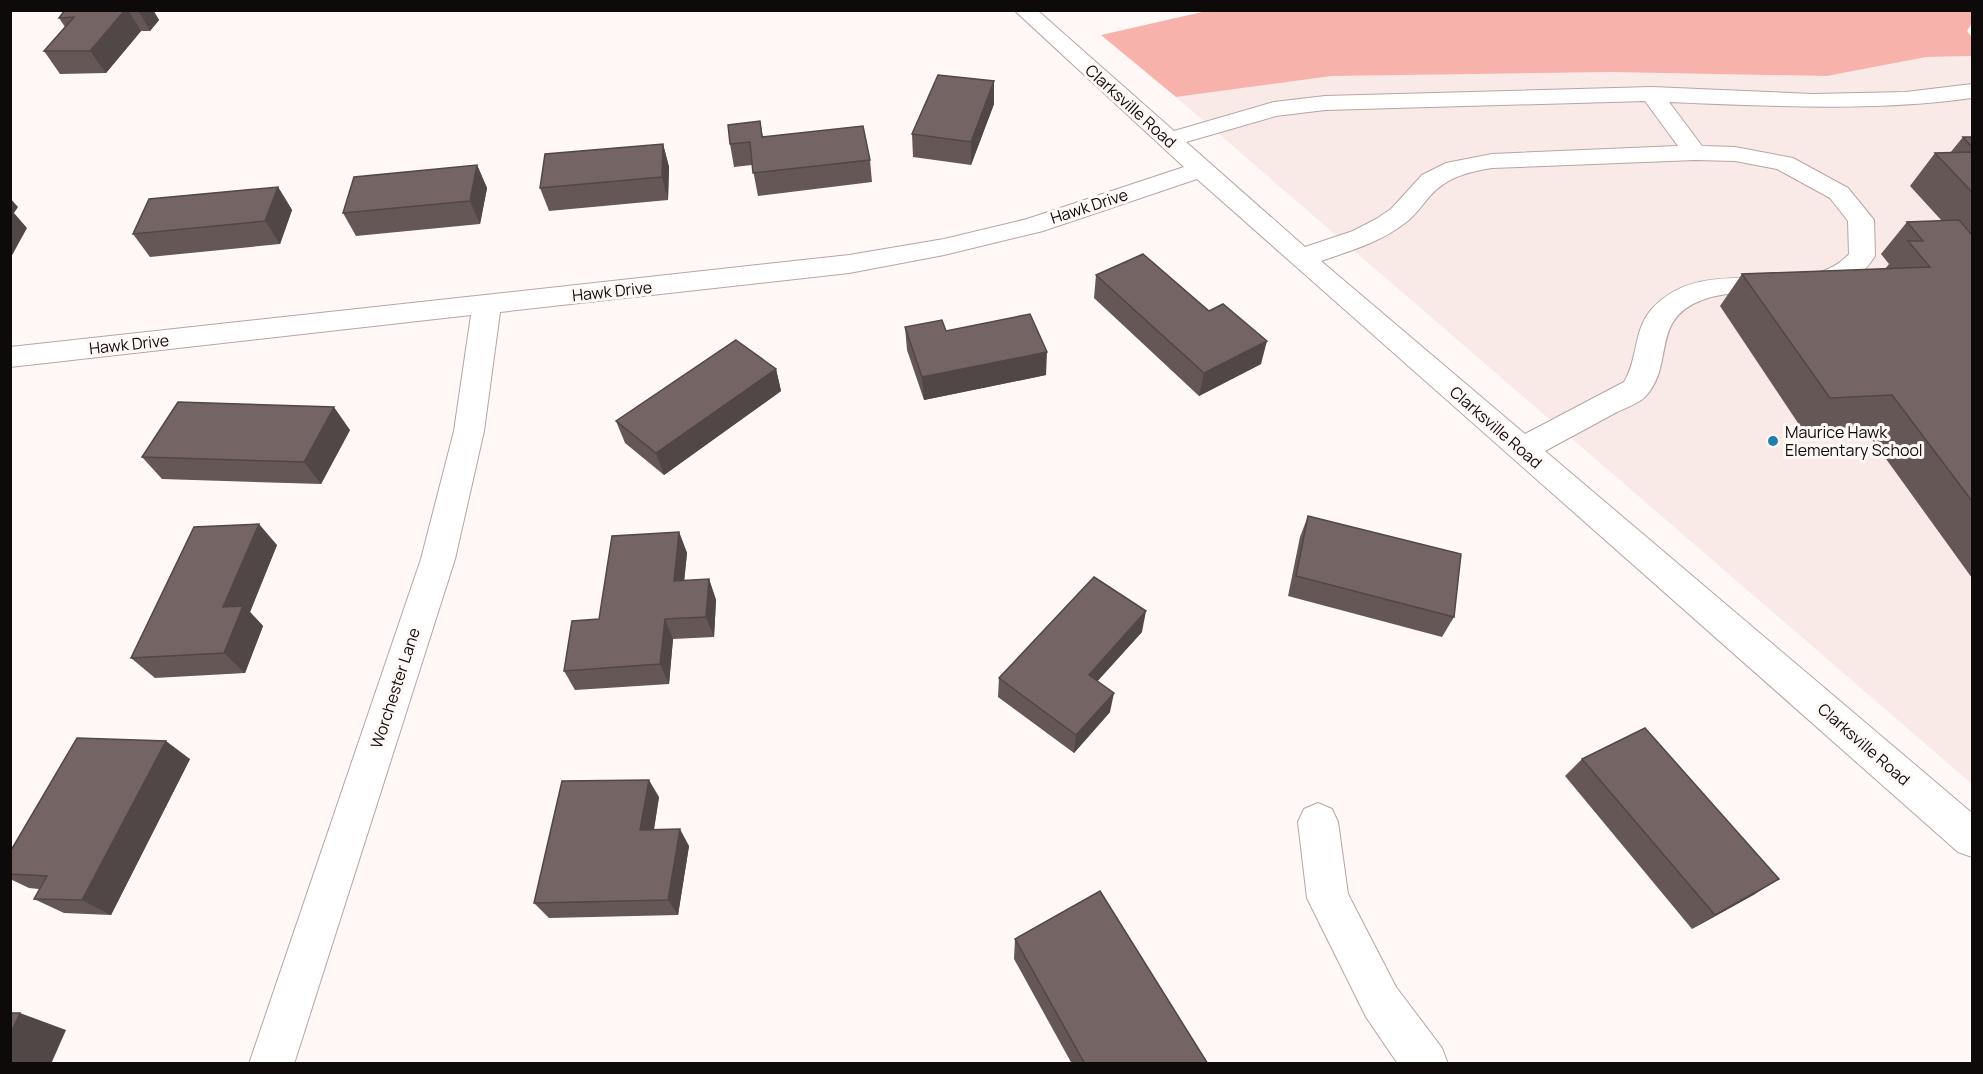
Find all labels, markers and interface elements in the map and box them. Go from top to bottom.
street label: Clarksville Road [1081,59,1181,153]
street label: Hawk Drive [1047,183,1131,229]
street label: Hawk Drive [571,276,653,306]
street label: Hawk Drive [88,329,170,359]
street label: Clarksville Road [1445,381,1547,473]
place label: Maurice Hawk Elementary School [1785,421,1923,461]
marker: Maurice Hawk Elementary School [1766,434,1780,448]
street label: Worchester Lane [365,625,425,751]
street label: Clarksville Road [1813,698,1915,790]

